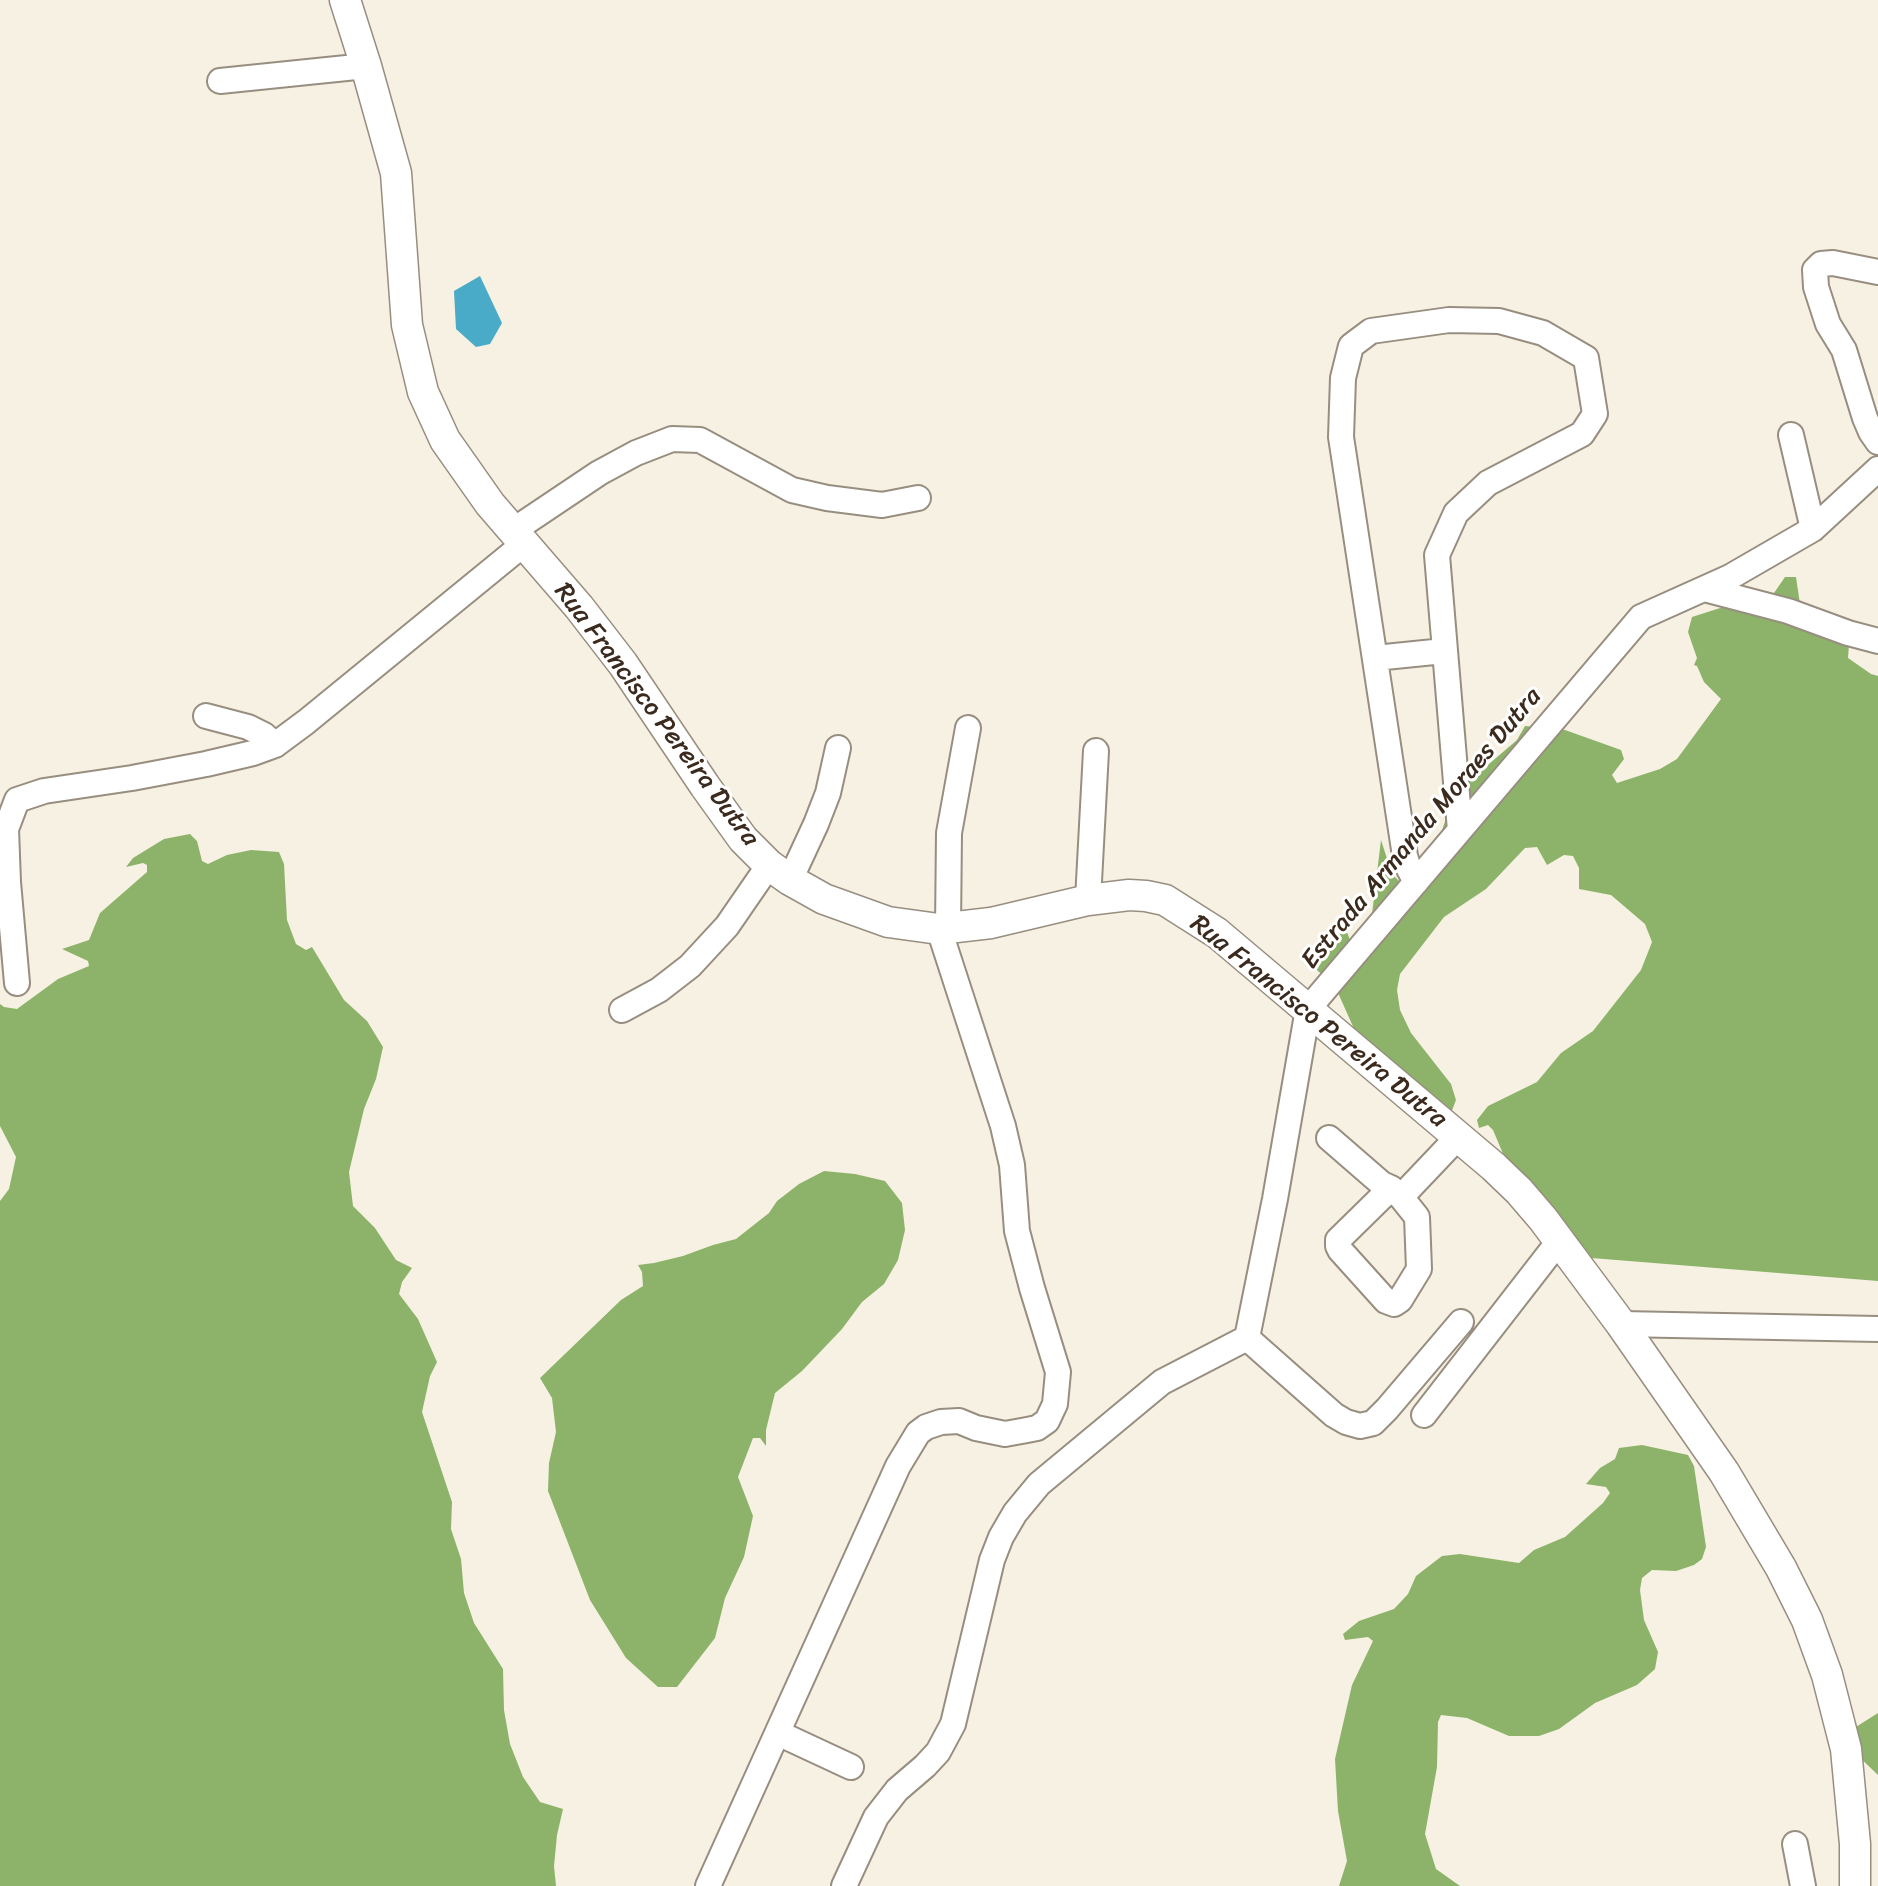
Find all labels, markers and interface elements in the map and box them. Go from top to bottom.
street label: Rua Francisco Pereira Dutra [547,577,765,853]
street label: Estrada Armanda Moraes Dutra [1295,682,1549,976]
street label: Rua Francisco Pereira Dutra [1183,909,1453,1135]

